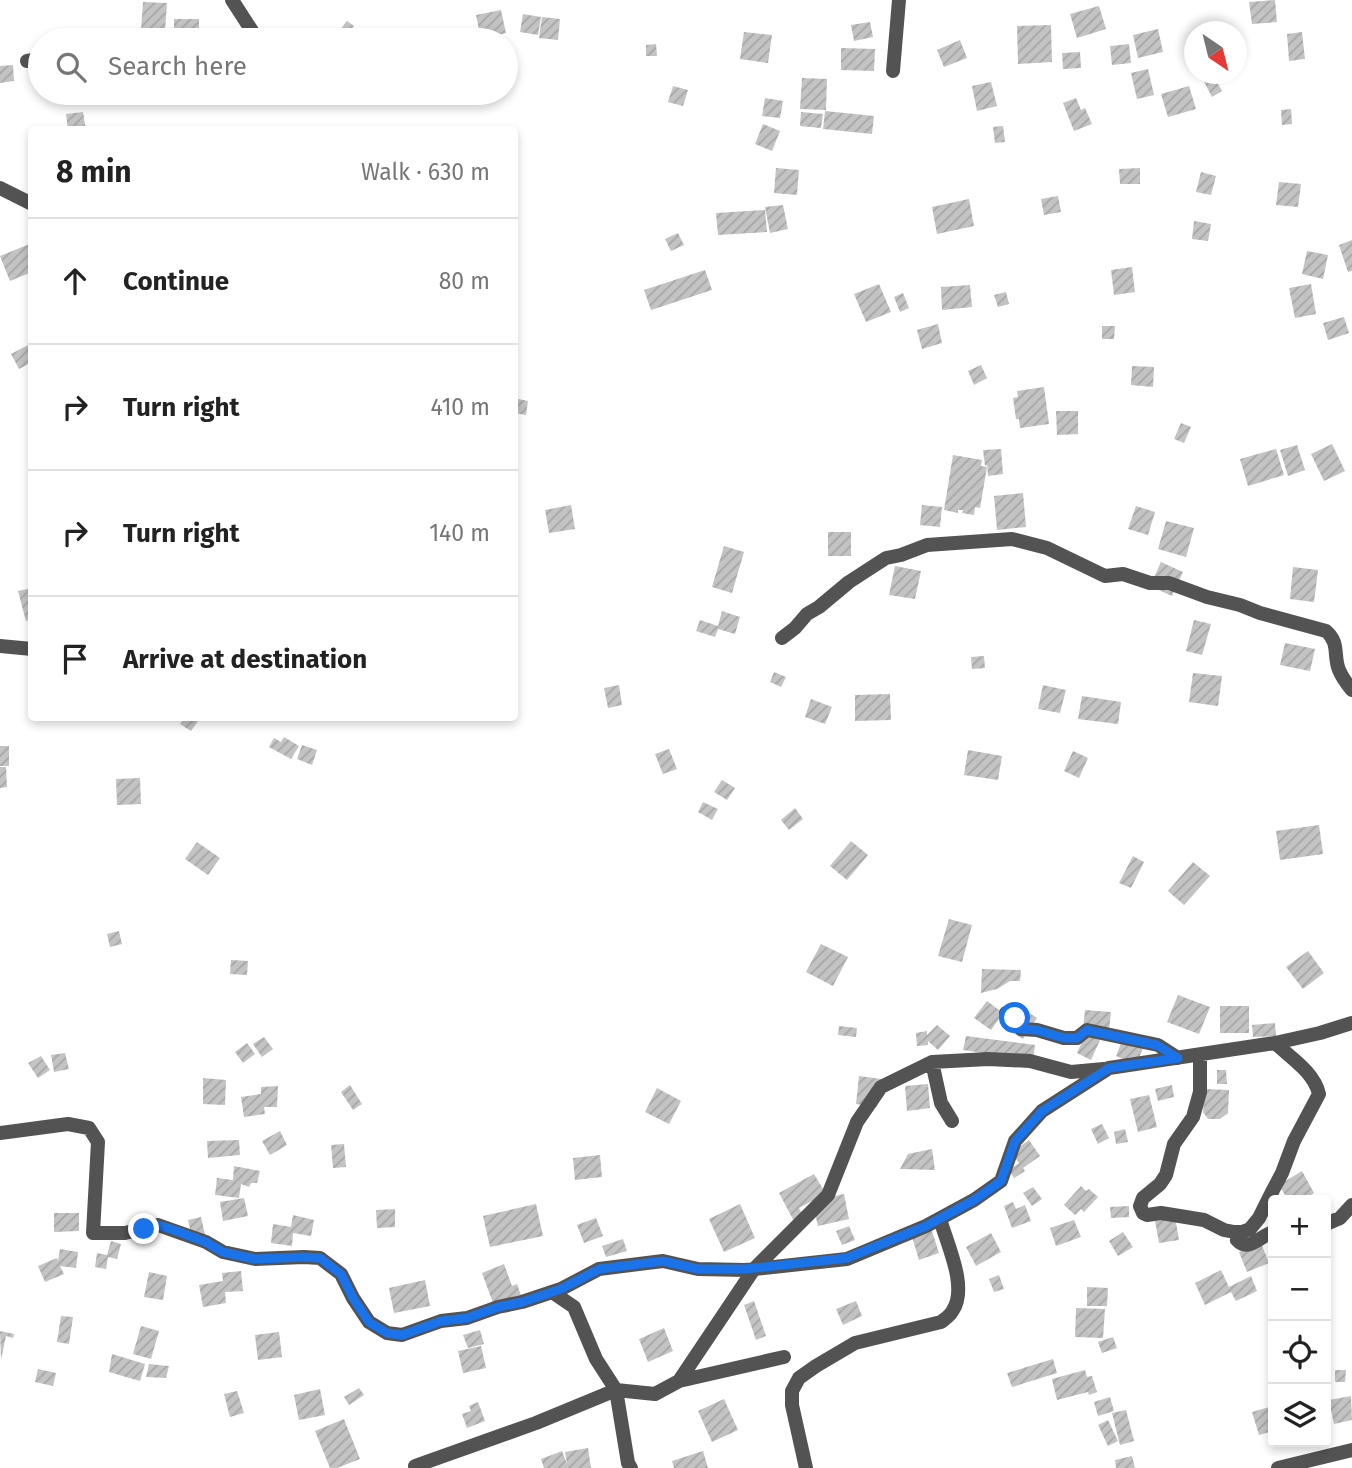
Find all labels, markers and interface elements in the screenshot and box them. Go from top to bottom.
north arrow [1184,21,1247,84]
search box [28,28,518,105]
icon: search [52,48,90,86]
text: Search here [108,51,247,82]
text: 8 min [56,154,132,190]
text: Walk · 630 m [361,158,490,186]
icon: ahead [56,262,94,300]
text: Continue [123,266,229,297]
text: 80 m [439,267,490,295]
icon: right [56,388,94,426]
text: Turn right [123,392,240,423]
text: 410 m [430,393,490,421]
icon: right [56,514,94,552]
text: Turn right [123,518,240,549]
text: 140 m [429,519,490,547]
icon: arrive [56,640,94,678]
text: Arrive at destination [123,644,367,675]
route start [999,1002,1030,1033]
map controls [1268,1195,1331,1447]
button: + [1268,1195,1331,1258]
route end [128,1213,159,1244]
button: − [1268,1258,1331,1321]
button: locate [1268,1321,1331,1384]
button: layers [1268,1384,1331,1447]

